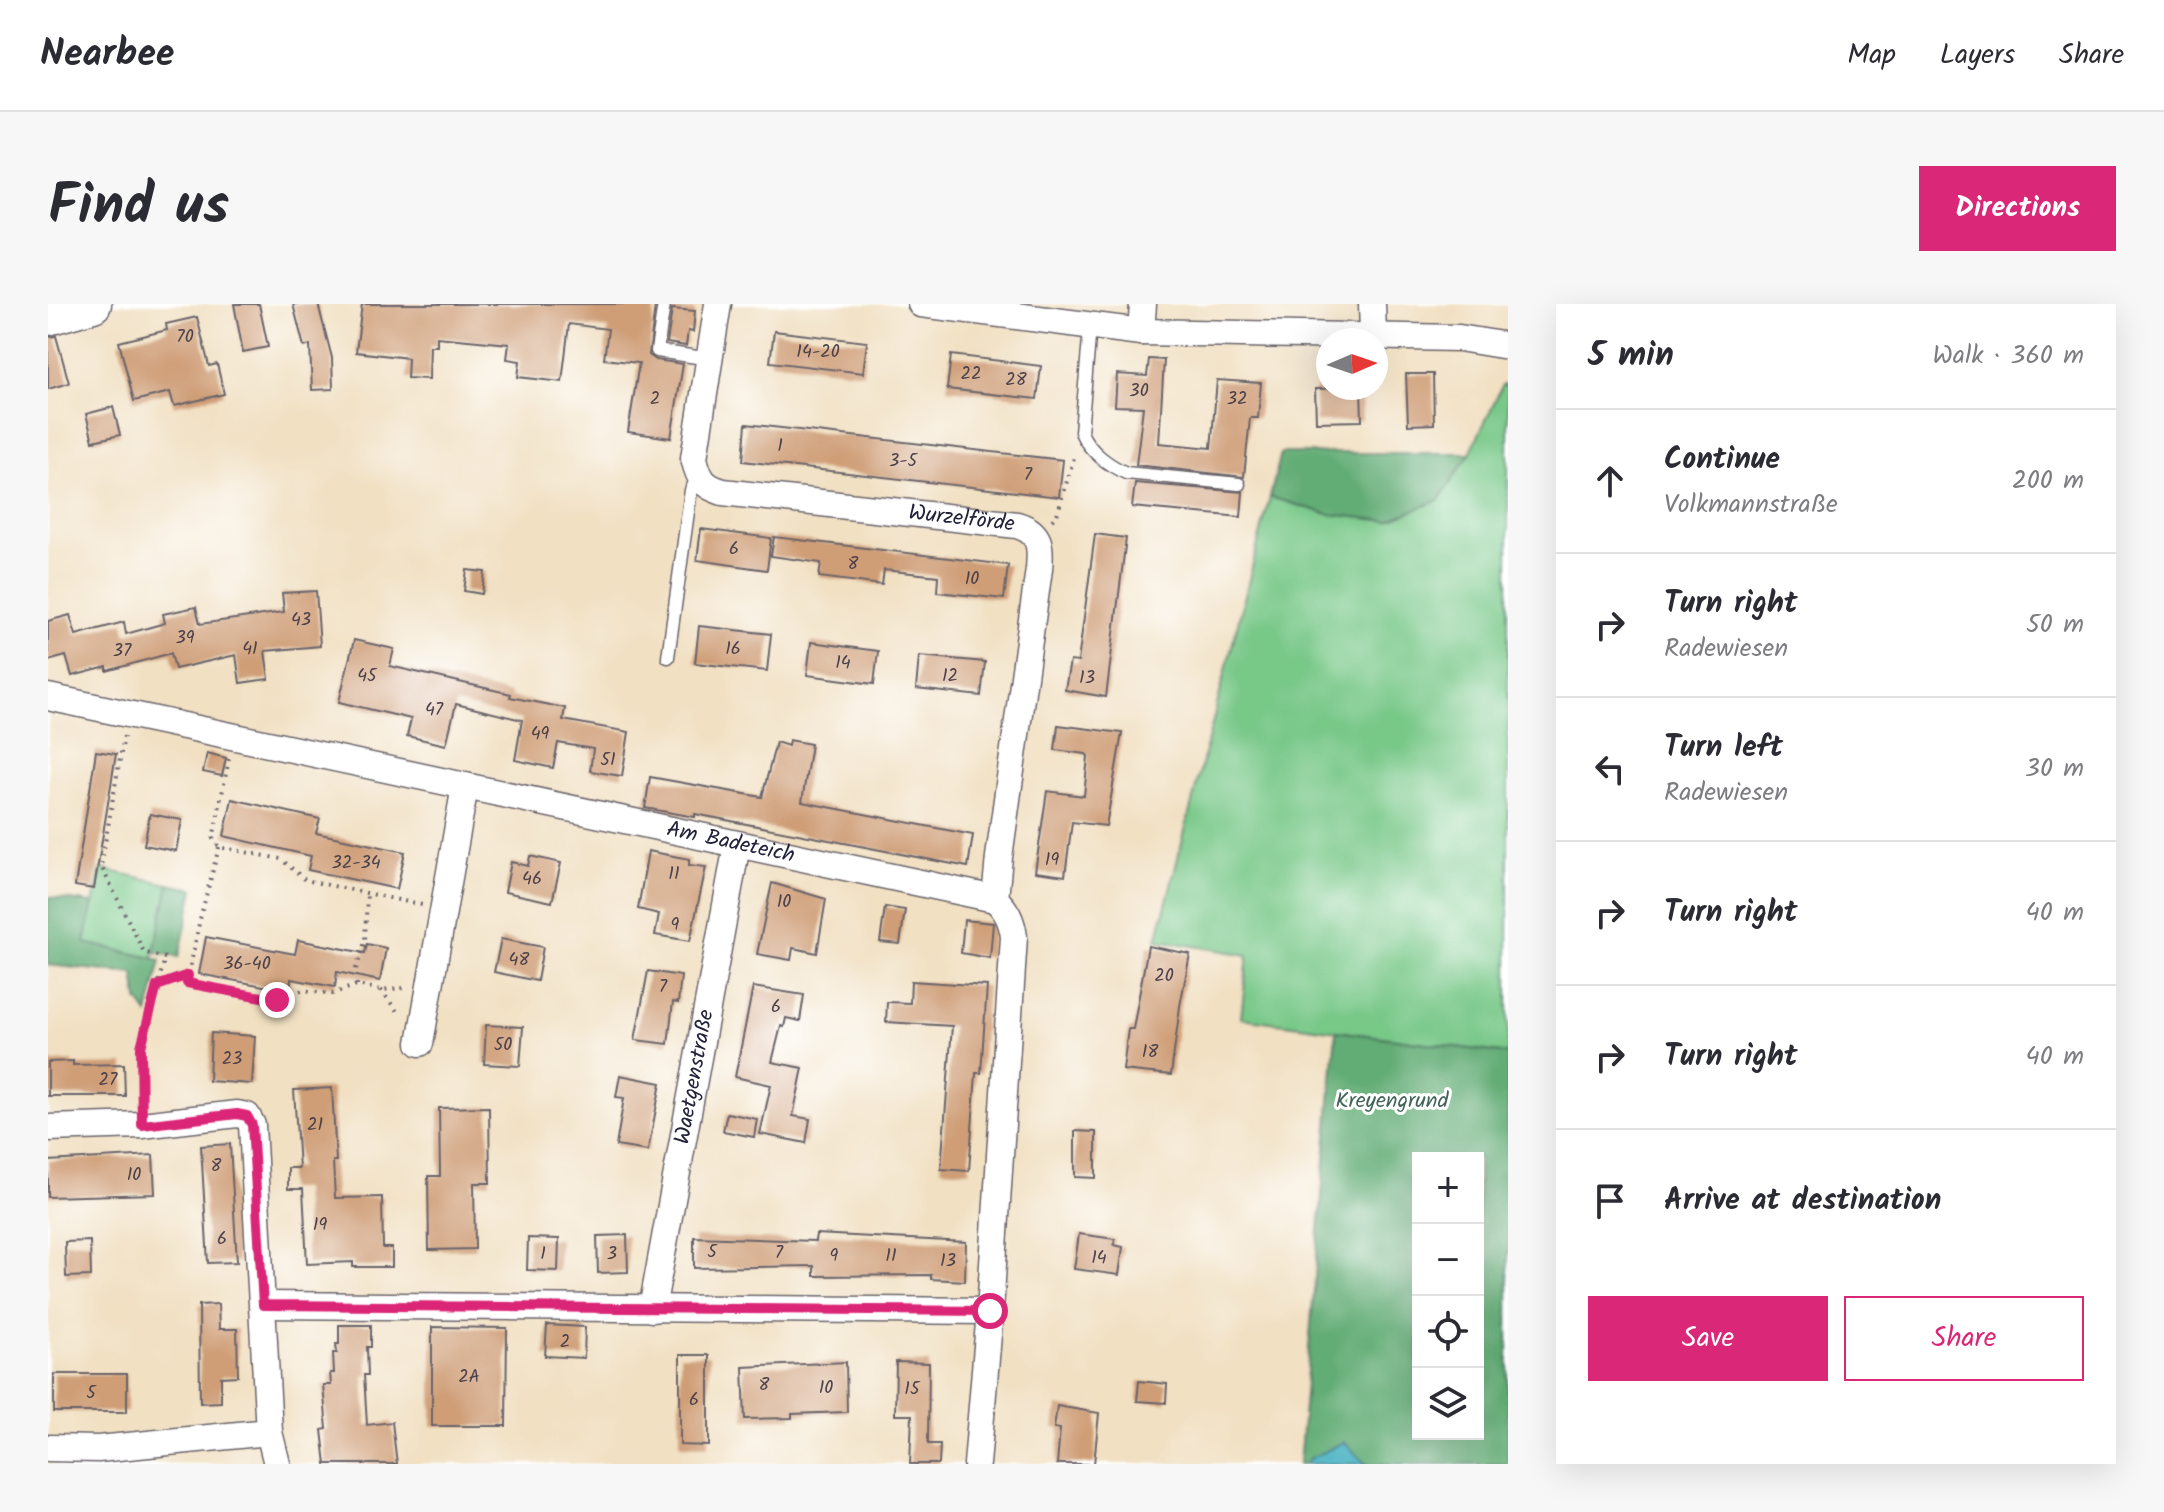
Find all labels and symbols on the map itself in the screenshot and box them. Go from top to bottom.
house number: 70 [176,323,194,352]
north arrow [1316,328,1388,400]
house number: 14-20 [796,338,840,367]
house number: 22 [961,360,981,389]
house number: 28 [1005,366,1027,395]
house number: 30 [1129,377,1149,406]
house number: 2 [650,385,660,414]
house number: 32 [1227,385,1247,414]
house number: 1 [777,432,783,461]
house number: 3-5 [889,447,918,476]
house number: 7 [1024,461,1033,490]
street label: Wurzelförde [907,495,1017,542]
house number: 6 [729,535,739,564]
house number: 8 [848,550,859,579]
house number: 10 [965,565,979,594]
house number: 43 [291,606,311,635]
house number: 39 [175,624,195,653]
house number: 41 [242,635,258,664]
house number: 16 [725,635,741,664]
house number: 37 [113,637,132,666]
house number: 14 [835,649,851,678]
house number: 45 [357,662,378,691]
house number: 12 [942,662,958,691]
house number: 13 [1079,664,1095,693]
house number: 47 [425,696,444,725]
house number: 49 [531,720,550,749]
house number: 51 [600,746,616,775]
street label: Am Badeteich [663,812,798,873]
house number: 19 [1045,846,1059,875]
house number: 32-34 [331,849,381,878]
house number: 11 [668,860,680,889]
house number: 46 [522,865,542,894]
house number: 10 [777,888,791,917]
house number: 9 [671,911,680,940]
house number: 48 [509,946,530,975]
house number: 36-40 [223,950,271,979]
house number: 20 [1154,962,1174,991]
house number: 7 [659,973,668,1002]
route end [259,982,295,1018]
house number: 6 [771,993,781,1022]
street label: Waetgenstraße [665,1007,724,1147]
house number: 50 [494,1031,512,1060]
house number: 18 [1142,1038,1158,1067]
house number: 23 [222,1045,242,1074]
house number: 27 [99,1066,118,1095]
park label: Kreyengrund [1335,1084,1450,1119]
house number: 21 [307,1111,323,1140]
house number: 8 [211,1152,222,1181]
house number: 10 [127,1161,141,1190]
house number: 19 [313,1211,327,1240]
house number: 6 [217,1225,227,1254]
house number: 5 [707,1238,718,1267]
house number: 7 [775,1239,784,1268]
house number: 1 [540,1240,546,1269]
house number: 3 [607,1240,617,1269]
house number: 9 [830,1242,839,1271]
house number: 11 [885,1242,897,1271]
house number: 14 [1091,1244,1107,1273]
house number: 13 [940,1247,956,1276]
route start [972,1293,1008,1329]
house number: 2 [560,1328,570,1357]
house number: 2A [458,1363,480,1392]
house number: 8 [759,1371,770,1400]
house number: 10 [819,1374,833,1403]
house number: 15 [904,1375,921,1404]
house number: 5 [86,1379,97,1408]
house number: 6 [689,1386,699,1415]

